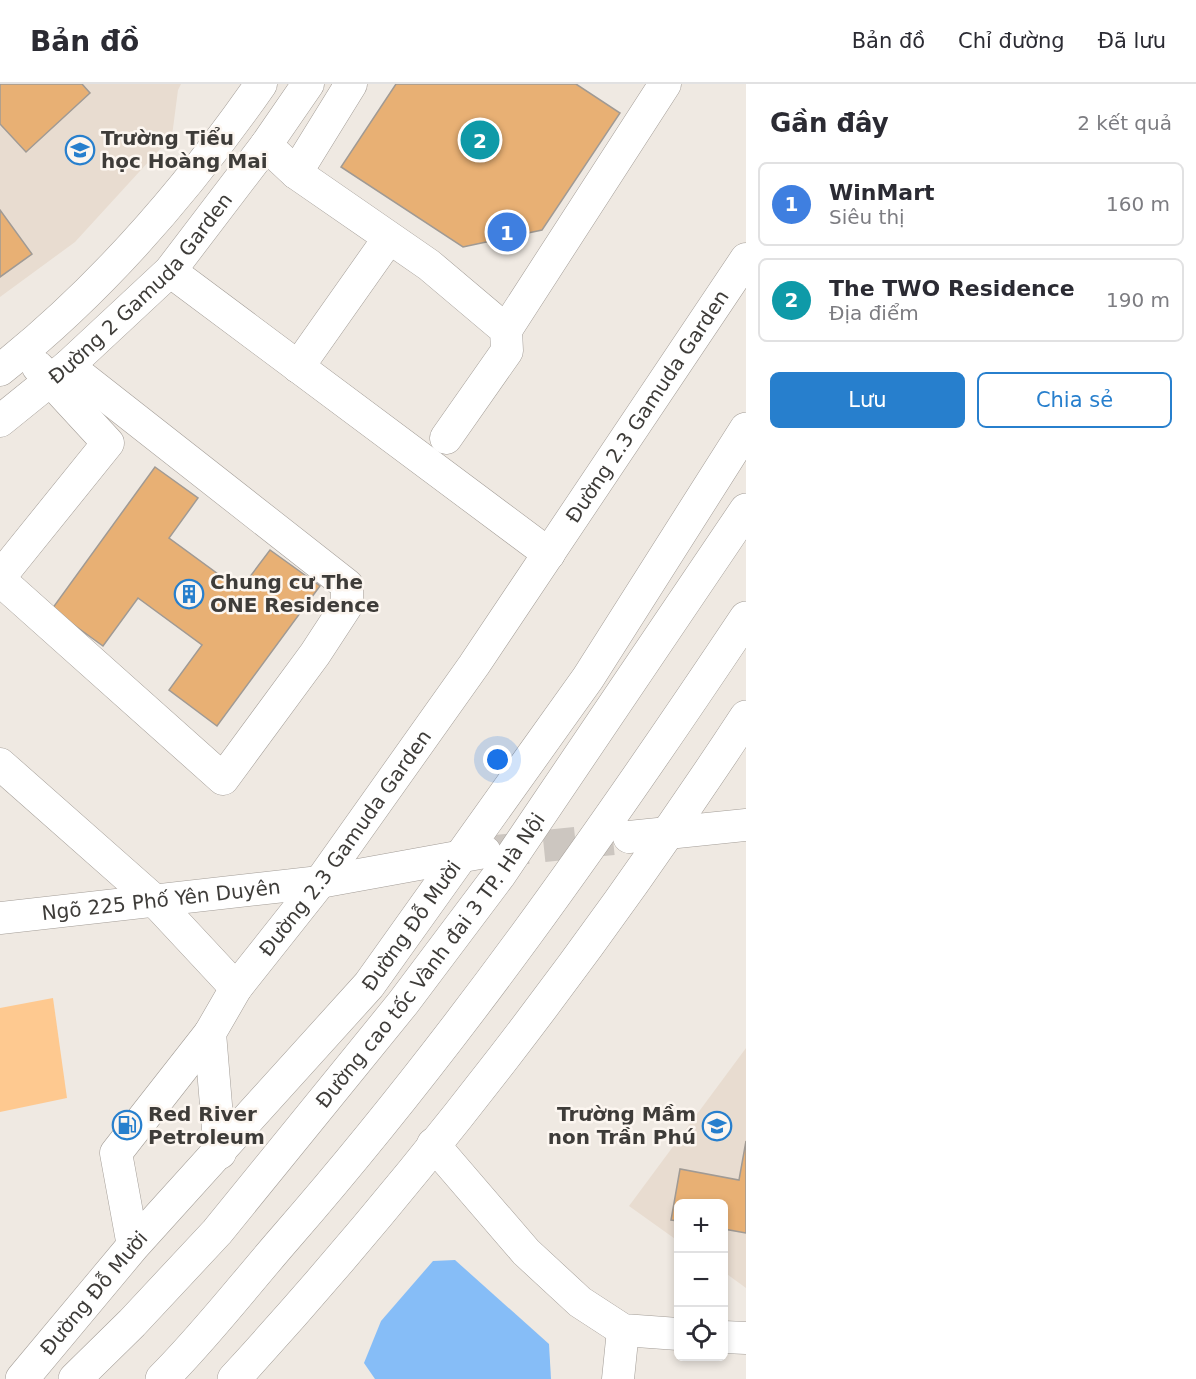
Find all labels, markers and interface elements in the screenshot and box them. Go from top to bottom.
text: Bản đồ [30,25,139,58]
text: Bản đồ [852,29,925,53]
text: Chỉ đường [958,29,1065,53]
text: Đã lưu [1098,29,1166,53]
text: Gần đây [770,108,889,138]
text: 2 kết quả [1077,111,1172,135]
pin: 2 [460,118,500,162]
place label: Trường Tiểu học Hoàng Mai [101,126,268,173]
school or university icon: Trường Tiểu học Hoàng Mai [64,134,96,166]
text: WinMart [829,180,935,205]
street label: Đường 2 Gamuda Garden [44,188,237,389]
text: 1 [785,192,798,216]
text: 160 m [1106,192,1170,216]
text: Siêu thị [829,205,905,229]
pin: 1 [488,210,526,254]
text: The TWO Residence [829,276,1075,301]
street label: Đường 2.3 Gamuda Garden [561,285,734,527]
text: 2 [785,288,798,312]
text: 190 m [1106,288,1170,312]
text: Địa điểm [829,301,919,325]
button: Lưu [770,372,965,428]
button: Chia sẻ [977,372,1172,428]
place label: Chung cư The ONE Residence [210,570,380,617]
building icon: Chung cư The ONE Residence [173,578,205,610]
street label: Đường 2.3 Gamuda Garden [254,725,436,961]
your location [483,745,512,774]
street label: Đường cao tốc Vành đai 3 TP. Hà Nội [311,808,550,1113]
street label: Đường Đỗ Mười [357,856,466,995]
street label: Ngõ 225 Phố Yên Duyên [40,875,282,925]
place label: Red River Petroleum [148,1102,265,1149]
place label: Trường Mầm non Trần Phú [548,1102,696,1149]
fuel station icon: Red River Petroleum [111,1109,143,1141]
school or university icon: Trường Mầm non Trần Phú [701,1110,733,1142]
map controls [674,1199,728,1361]
button: + [674,1199,728,1253]
street label: Đường Đỗ Mười [35,1226,152,1360]
button: − [674,1253,728,1307]
button: locate [674,1307,728,1361]

